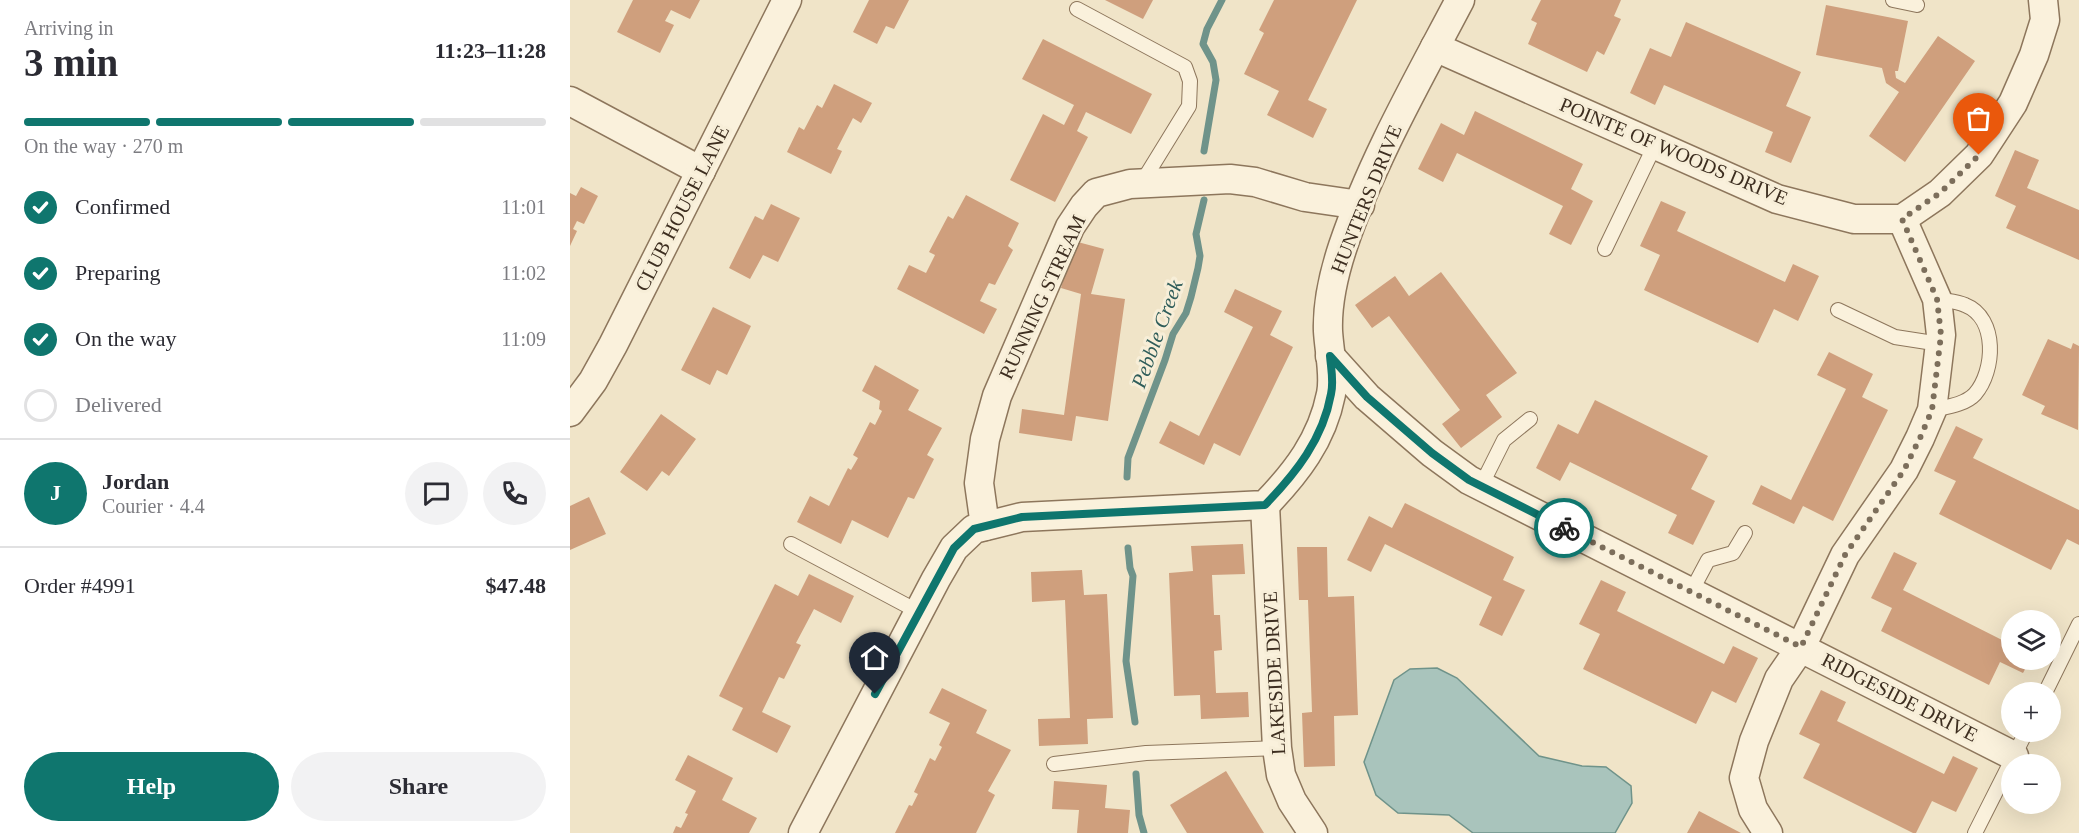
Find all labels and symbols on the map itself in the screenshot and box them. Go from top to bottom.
street label: POINTE OF WOODS DRIVE [1557,93,1791,209]
pin [1953,93,2004,155]
street label: CLUB HOUSE LANE [631,121,733,295]
street label: HUNTERS DRIVE [1326,121,1406,277]
street label: RUNNING STREAM [994,211,1090,382]
water label: Pebble Creek [1126,276,1188,392]
courier [1534,498,1594,558]
street label: LAKESIDE DRIVE [1259,591,1289,755]
pin [849,632,900,694]
street label: RIDGESIDE DRIVE [1819,648,1981,746]

